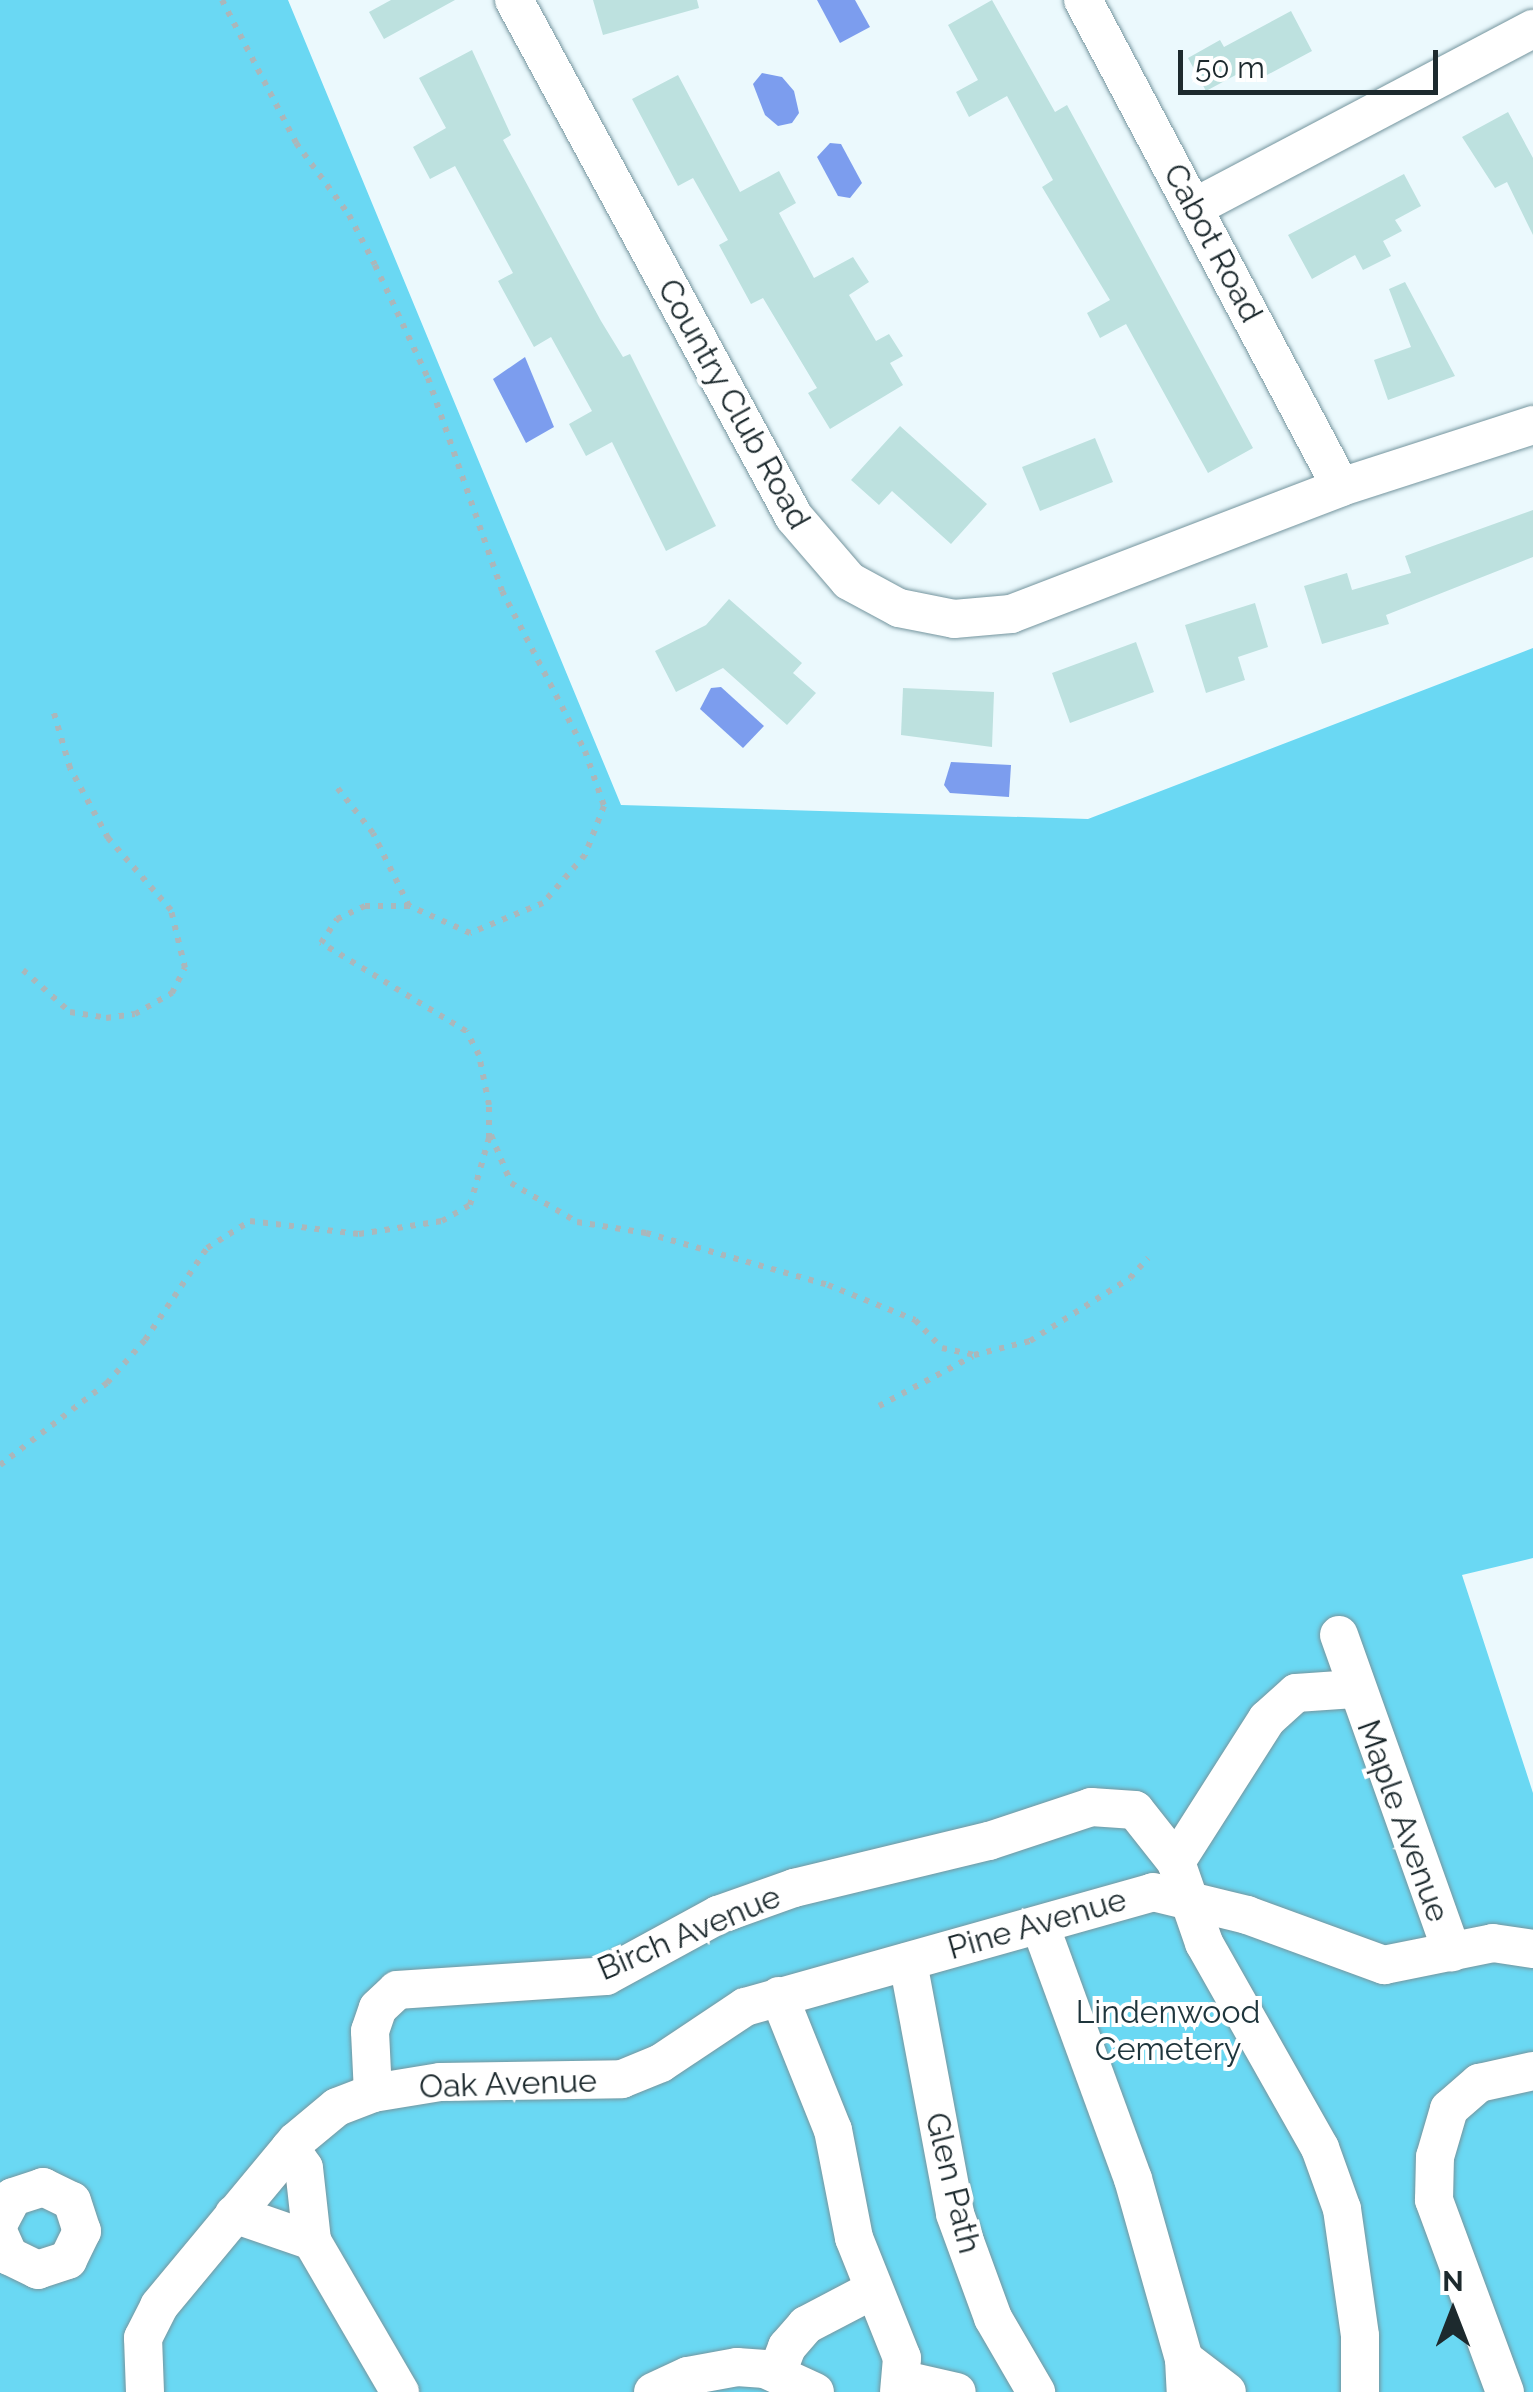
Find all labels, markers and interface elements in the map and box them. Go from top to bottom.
scale bar [1183,30,1443,92]
text: 50 m [1195,50,1265,85]
street label: Cabot Road [1155,157,1271,329]
street label: Country Club Road [649,272,819,536]
street label: Maple Avenue [1349,1714,1457,1928]
street label: Birch Avenue [591,1877,787,1989]
street label: Pine Avenue [943,1880,1131,1968]
park label: Lindenwood Cemetery [1076,1994,1260,2069]
street label: Oak Avenue [418,2062,598,2106]
street label: Glen Path [917,2109,989,2257]
north arrow [1403,2262,1503,2362]
text: N [1442,2265,1464,2298]

